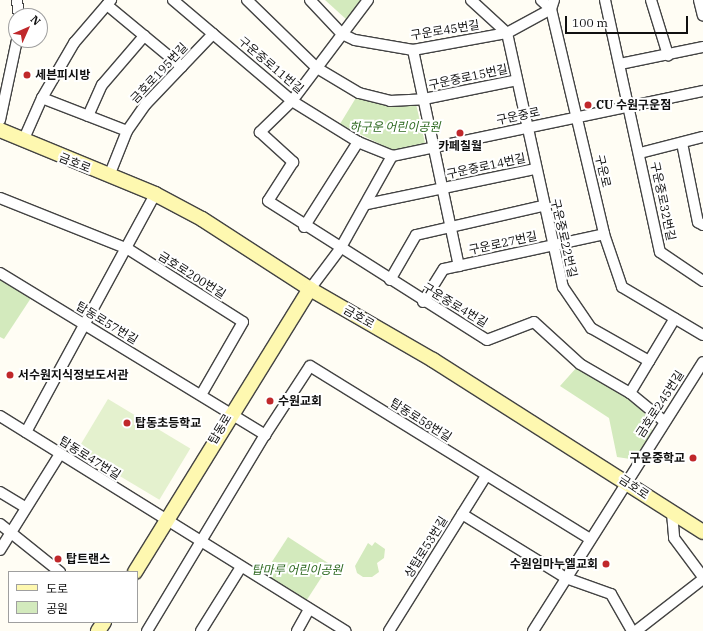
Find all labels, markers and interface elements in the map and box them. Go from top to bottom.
north arrow [8,8,48,48]
scale bar [567,8,690,34]
text: N [28,12,44,28]
text: 100 m [572,15,608,30]
street label: 구운로45번길 [410,17,480,43]
street label: 구운중로11번길 [235,34,307,96]
street label: 금호로195번길 [128,40,190,106]
street label: 구운중로15번길 [427,62,509,92]
place label: 세븐피시방 [35,68,90,82]
marker: 세븐피시방 [22,70,32,80]
place label: CU 수원구운점 [596,98,671,112]
marker: CU 수원구운점 [583,100,593,110]
street label: 구운중로 [495,104,541,128]
park label: 하구운 어린이공원 [350,120,440,134]
marker: 카페칠월 [455,128,465,138]
place label: 카페칠월 [438,139,482,153]
street label: 금호로 [57,150,93,176]
street label: 구운중로14번길 [445,151,527,181]
street label: 구운로 [592,153,614,189]
street label: 구운중로32번길 [648,160,678,242]
street label: 구운중로22번길 [548,197,580,279]
street label: 구운로27번길 [467,229,539,257]
street label: 금호로200번길 [156,249,228,301]
street label: 구운중로4번길 [420,280,490,330]
street label: 탑동로57번길 [73,299,141,347]
street label: 금호로 [341,302,377,332]
place label: 서수원지식정보도서관 [18,368,128,382]
street label: 금호로245번길 [633,368,687,440]
marker: 서수원지식정보도서관 [5,370,15,380]
place label: 수원교회 [278,394,322,408]
street label: 탑동로58번길 [388,395,454,445]
marker: 수원교회 [265,396,275,406]
street label: 탑동로 [205,411,235,447]
place label: 탑동초등학교 [135,416,201,430]
marker: 탑동초등학교 [122,418,132,428]
street label: 탑동로47번길 [57,433,123,483]
place label: 구운중학교 [630,451,685,465]
marker: 구운중학교 [688,453,698,463]
street label: 금호로 [616,472,652,502]
street label: 상탑로53번길 [401,514,451,580]
place label: 탑트랜스 [66,552,110,566]
marker: 탑트랜스 [53,554,63,564]
place label: 수원임마누엘교회 [510,557,598,571]
marker: 수원임마누엘교회 [601,559,611,569]
park label: 탑마루 어린이공원 [252,563,342,577]
legend [8,571,138,623]
text: 도로 [46,581,68,596]
text: 공원 [46,601,68,616]

